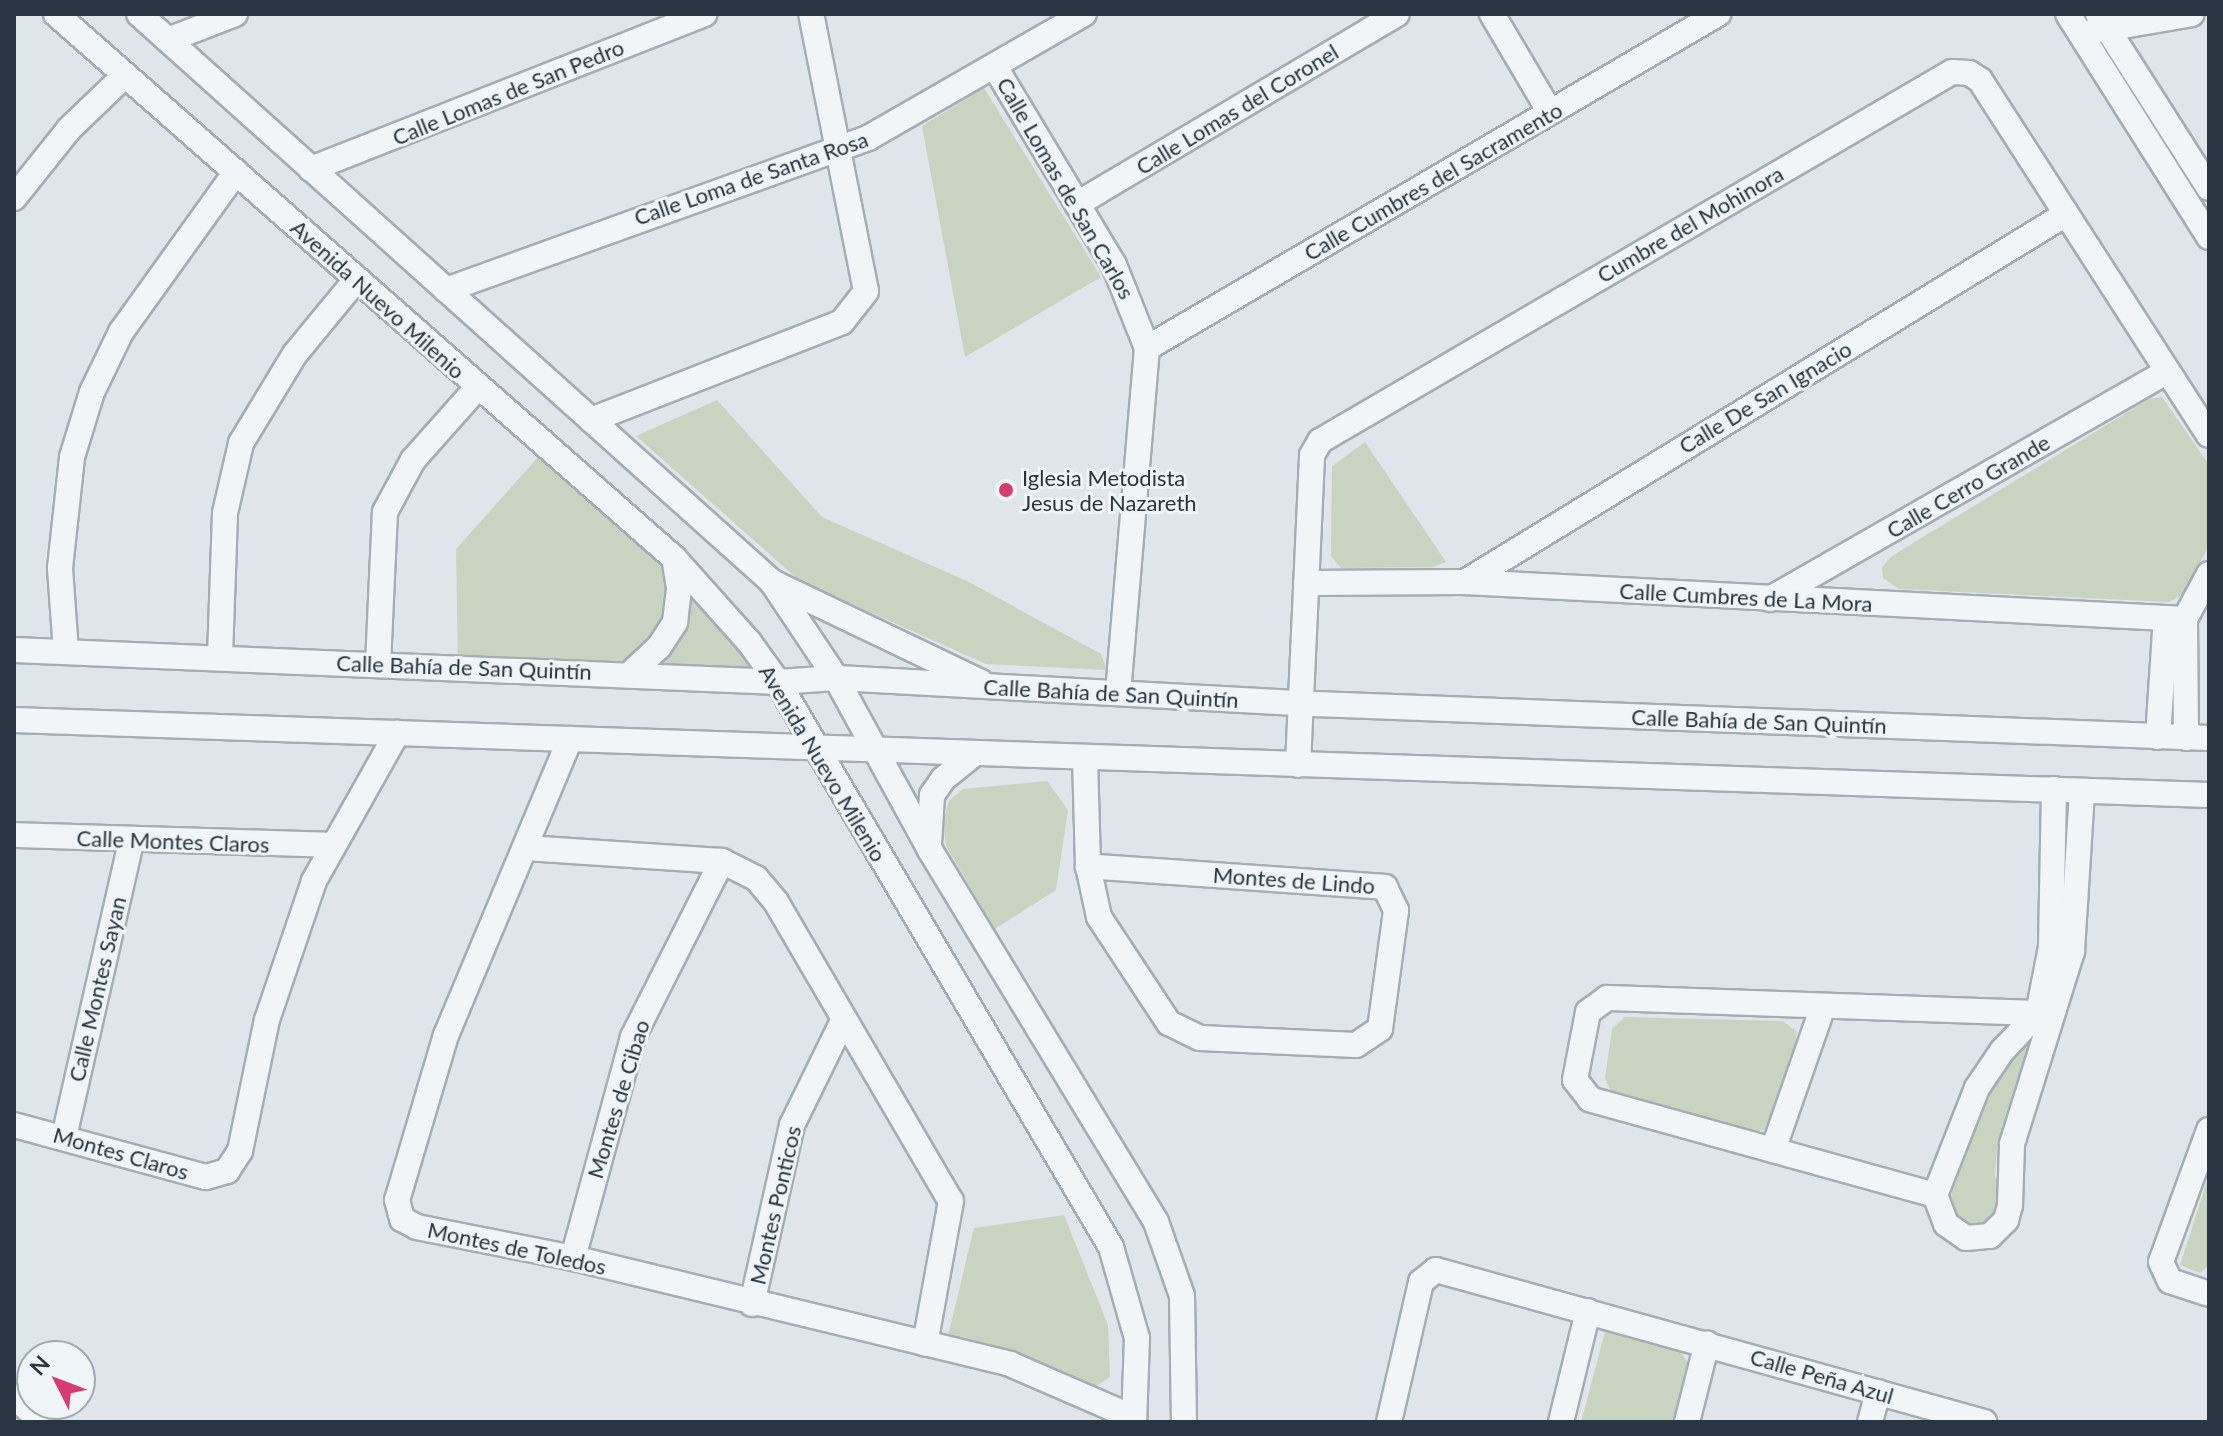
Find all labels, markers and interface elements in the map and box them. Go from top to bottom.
street label: Calle Lomas de San Pedro [388,33,628,151]
street label: Calle Lomas del Coronel [1131,38,1343,180]
street label: Calle Lomas de San Carlos [992,73,1140,303]
street label: Calle Cumbres del Sacramento [1299,96,1567,266]
street label: Calle Loma de Santa Rosa [631,126,871,230]
street label: Cumbre del Mohinora [1592,160,1788,288]
street label: Avenida Nuevo Milenio [286,214,470,384]
street label: Calle De San Ignacio [1674,335,1856,459]
street label: Calle Cerro Grande [1882,429,2054,543]
place label: Iglesia Metodista Jesus de Nazareth [1022,464,1197,516]
marker: Iglesia Metodista Jesus de Nazareth [997,481,1015,499]
street label: Calle Cumbres de La Mora [1619,577,1873,617]
street label: Calle Bahía de San Quintín [336,649,592,685]
street label: Avenida Nuevo Milenio [754,660,892,866]
street label: Calle Bahía de San Quintín [983,673,1239,713]
street label: Calle Bahía de San Quintín [1631,703,1887,739]
street label: Calle Montes Claros [76,824,270,858]
street label: Montes de Lindo [1212,861,1376,899]
street label: Calle Montes Sayan [63,894,131,1084]
street label: Montes de Cibao [581,1016,655,1182]
street label: Montes Claros [50,1121,192,1185]
street label: Montes Ponticos [744,1123,806,1287]
street label: Montes de Toledos [425,1216,609,1280]
north arrow [16,1340,96,1420]
street label: Calle Peña Azul [1747,1343,1897,1409]
text: N [24,1350,55,1380]

